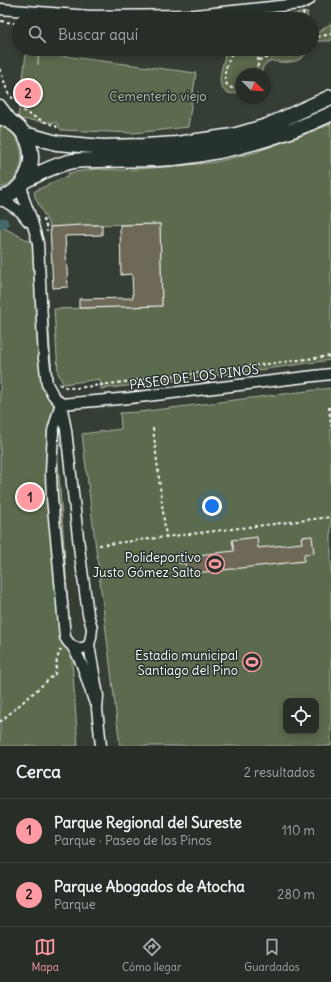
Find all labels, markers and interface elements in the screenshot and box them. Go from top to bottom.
search box [12,12,319,56]
icon: search [26,23,48,45]
text: Buscar aquí [58,25,138,44]
north arrow [235,68,271,104]
pin: 2 [15,78,41,108]
park label: Cementerio viejo [109,88,207,105]
street label: PASEO DE LOS PINOS [128,361,260,393]
pin: 1 [17,482,43,512]
your location [202,496,222,516]
place label: Polideportivo Justo Gómez Salto [92,549,201,581]
sports icon: Polideportivo Justo Gómez Salto [204,553,226,575]
place label: Estadio municipal Santiago del Pino [135,647,238,679]
sports icon: Estadio municipal Santiago del Pino [241,651,263,673]
map controls [283,698,319,734]
button: locate [283,698,319,734]
text: Cerca [16,761,61,783]
text: 2 resultados [244,764,315,781]
text: Parque Regional del Sureste [54,813,242,832]
text: 1 [26,822,32,839]
text: 110 m [282,822,315,839]
text: Parque · Paseo de los Pinos [54,832,212,849]
text: Parque Abogados de Atocha [54,877,245,896]
text: 2 [25,886,33,903]
text: 280 m [277,886,315,903]
text: Parque [54,896,96,913]
tab: Mapa [31,936,59,974]
tab: Cómo llegar [122,936,181,974]
tab: Guardados [244,936,300,974]

